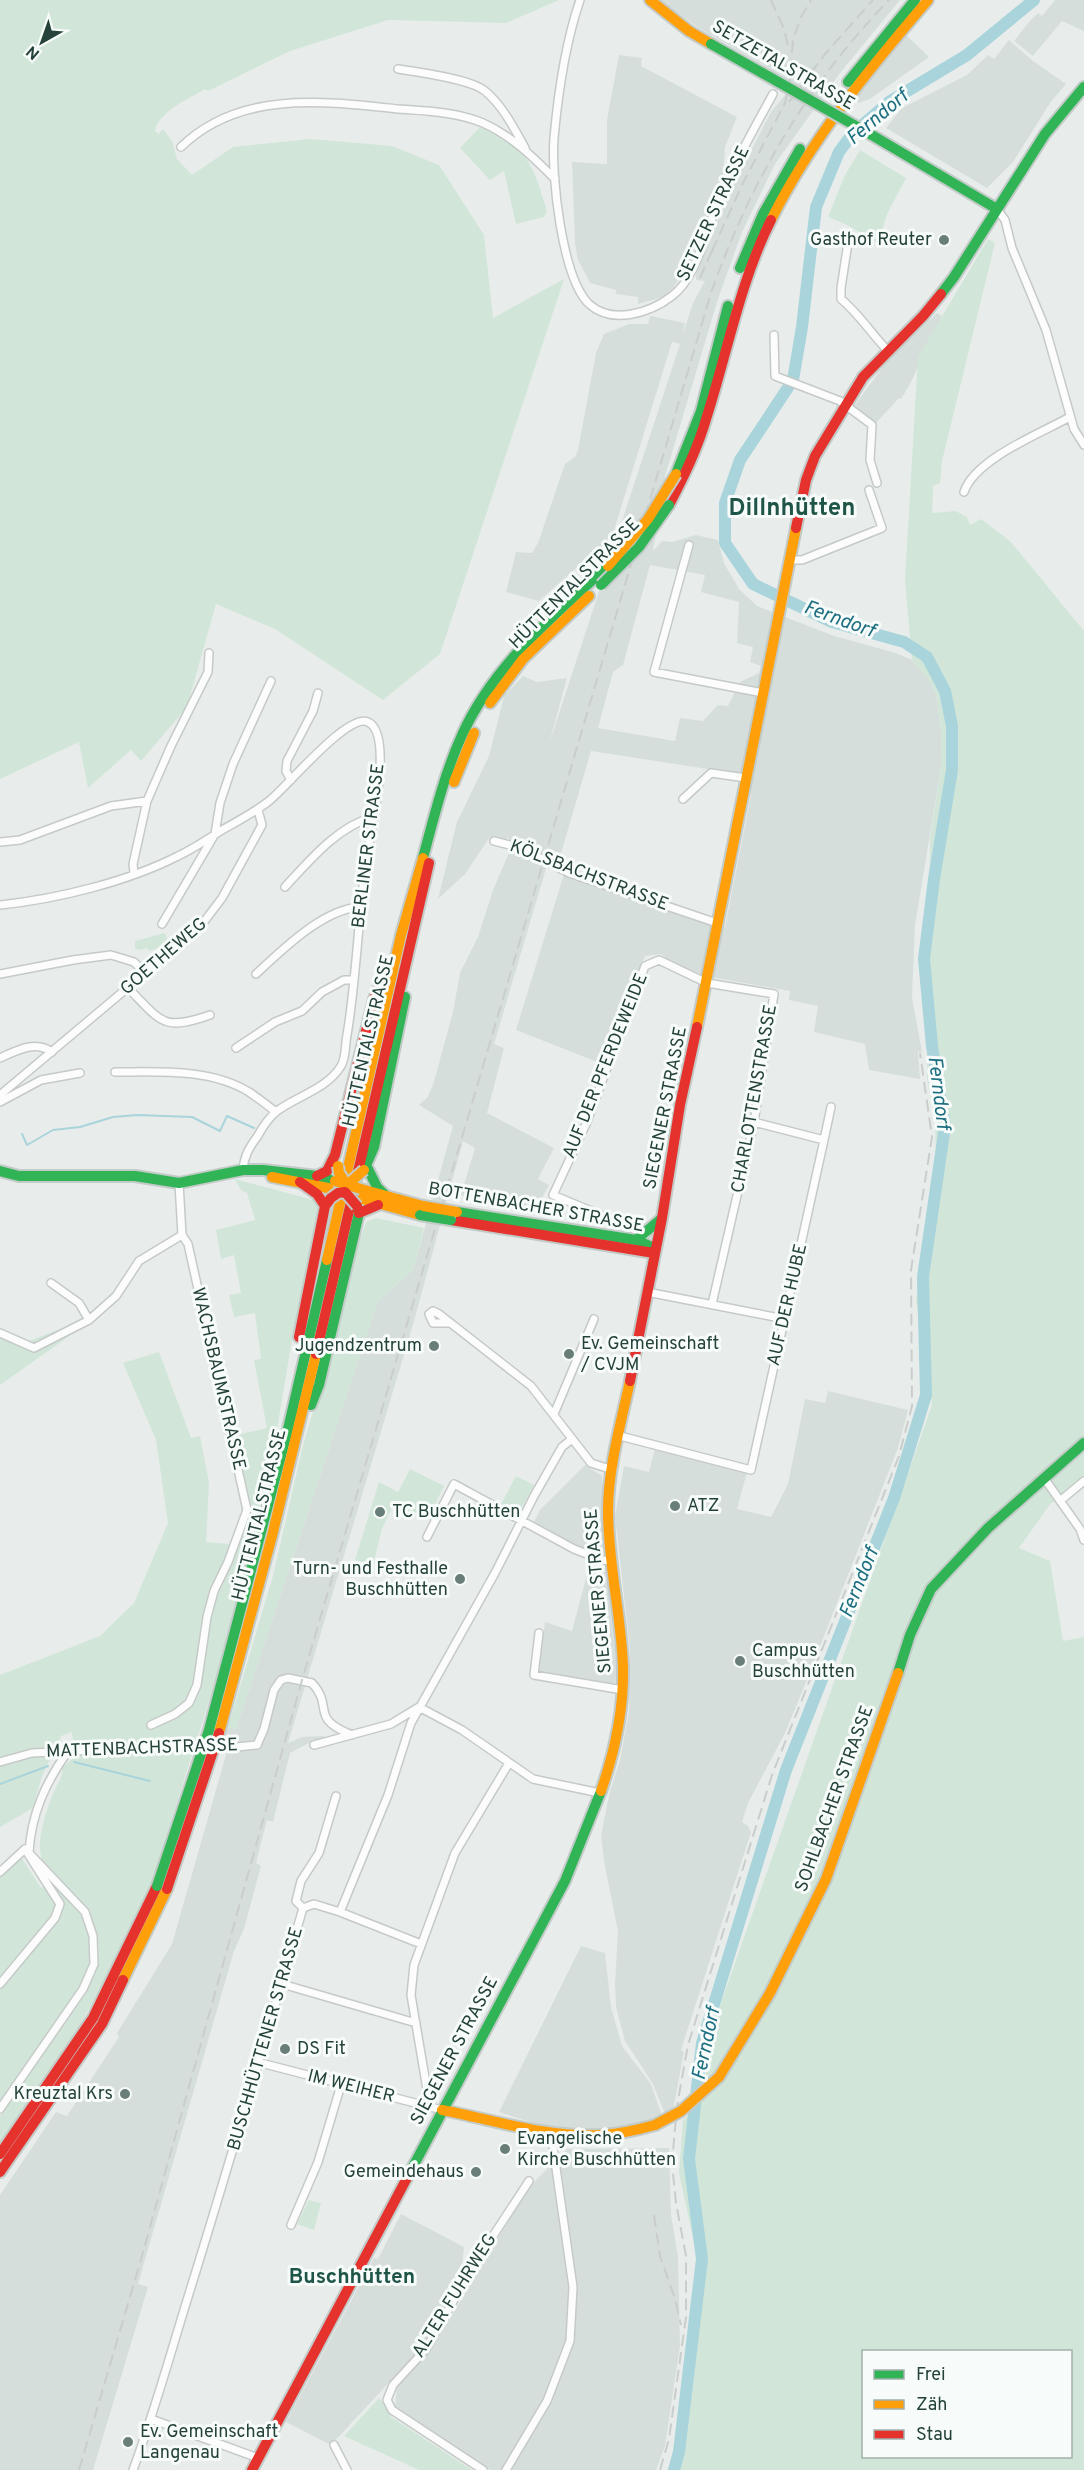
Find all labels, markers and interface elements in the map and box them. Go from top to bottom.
north arrow [12,12,72,72]
street label: SETZETALSTRASSE [707,16,859,116]
text: N [23,41,44,63]
water label: Ferndorf [841,83,917,152]
street label: SETZER STRASSE [672,142,756,286]
place label: Gasthof Reuter [810,229,932,252]
marker: Gasthof Reuter [937,233,951,247]
district label: Dillnhütten [729,494,856,524]
street label: HÜTTENTALSTRASSE [503,512,645,654]
water label: Ferndorf [800,595,880,646]
street label: BERLINER STRASSE [347,762,391,930]
street label: KÖLSBACHSTRASSE [506,833,672,917]
street label: GOETHEWEG [116,913,212,1001]
street label: HÜTTENTALSTRASSE [336,952,400,1129]
street label: AUF DER PFERDEWEIDE [558,970,654,1162]
street label: CHARLOTTENSTRASSE [727,1003,783,1195]
street label: SIEGENER STRASSE [639,1025,693,1191]
water label: Ferndorf [921,1055,956,1134]
street label: BOTTENBACHER STRASSE [426,1178,646,1238]
street label: AUF DER HUBE [763,1242,813,1368]
street label: WACHSBAUMSTRASSE [186,1285,250,1473]
place label: Ev. Gemeinschaft / CVJM [580,1333,719,1377]
place label: Jugendzentrum [295,1335,422,1358]
marker: Jugendzentrum [427,1339,441,1353]
marker: Ev. Gemeinschaft / CVJM [562,1347,576,1361]
street label: HÜTTENTALSTRASSE [226,1426,292,1603]
place label: ATZ [687,1495,719,1518]
marker: ATZ [668,1499,682,1513]
place label: TC Buschhütten [392,1501,520,1524]
marker: TC Buschhütten [373,1505,387,1519]
street label: SIEGENER STRASSE [580,1508,618,1674]
water label: Ferndorf [834,1542,887,1622]
place label: Turn- und Festhalle Buschhütten [293,1558,448,1602]
marker: Turn- und Festhalle Buschhütten [453,1572,467,1586]
place label: Campus Buschhütten [752,1640,855,1684]
marker: Campus Buschhütten [733,1654,747,1668]
street label: SOHLBACHER STRASSE [791,1703,879,1895]
street label: MATTENBACHSTRASSE [46,1734,238,1764]
street label: BUSCHHÜTTENER STRASSE [221,1924,309,2154]
street label: SIEGENER STRASSE [406,1973,504,2129]
water label: Ferndorf [687,2003,728,2083]
place label: DS Fit [297,2038,346,2061]
marker: DS Fit [278,2042,292,2056]
street label: IM WEIHER [305,2065,397,2109]
place label: Kreuztal Krs [13,2083,113,2106]
marker: Kreuztal Krs [118,2087,132,2101]
place label: Evangelische Kirche Buschhütten [517,2128,676,2172]
marker: Evangelische Kirche Buschhütten [498,2142,512,2156]
place label: Gemeindehaus [344,2161,464,2184]
marker: Gemeindehaus [469,2165,483,2179]
street label: ALTER FUHRWEG [408,2230,502,2362]
district label: Buschhütten [289,2264,415,2291]
legend [862,2350,1072,2458]
text: Frei [916,2364,946,2387]
text: Zäh [916,2394,947,2417]
place label: Ev. Gemeinschaft Langenau [140,2421,278,2465]
text: Stau [916,2424,953,2447]
marker: Ev. Gemeinschaft Langenau [121,2435,135,2449]

